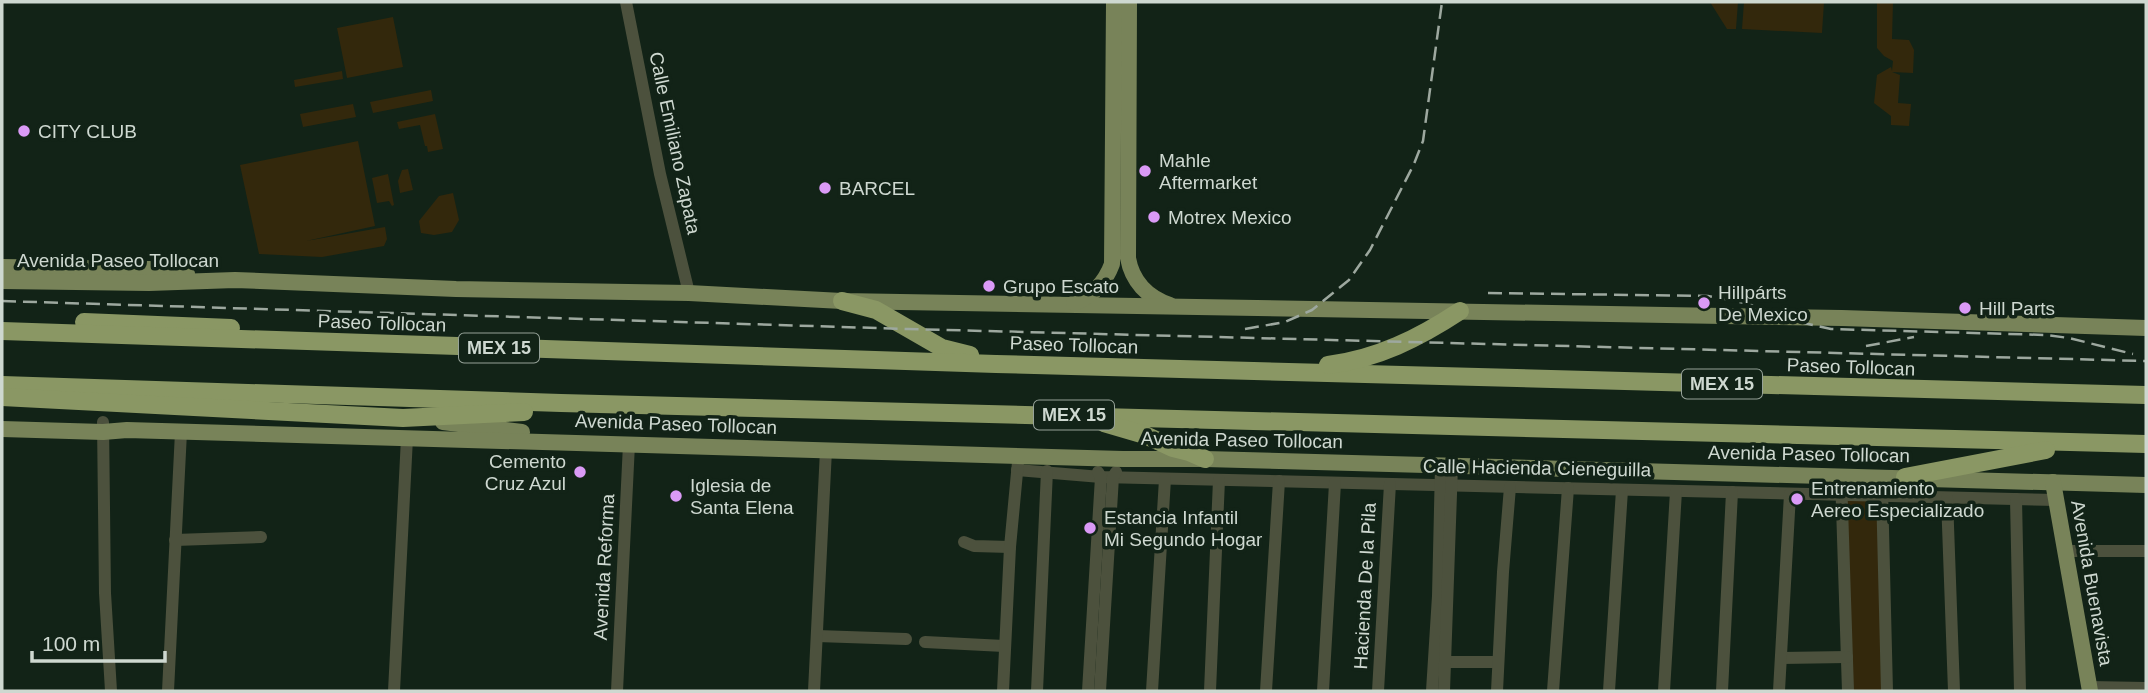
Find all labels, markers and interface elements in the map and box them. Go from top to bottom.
street label: Calle Emiliano Zapata [645,50,705,237]
place label: CITY CLUB [38,121,137,142]
marker: CITY CLUB [16,123,32,139]
place label: Mahle Aftermarket [1159,150,1258,193]
marker: Mahle Aftermarket [1137,163,1153,179]
place label: BARCEL [839,178,915,199]
marker: BARCEL [817,180,833,196]
place label: Motrex Mexico [1168,207,1292,228]
marker: Motrex Mexico [1146,209,1162,225]
street label: Avenida Paseo Tollocan [17,250,219,271]
place label: Grupo Escato [1003,276,1119,297]
marker: Grupo Escato [981,278,997,294]
place label: Hillpárts De Mexico [1718,282,1808,325]
marker: Hillpárts De Mexico [1696,295,1712,311]
place label: Hill Parts [1979,298,2055,319]
marker: Hill Parts [1957,300,1973,316]
street label: Paseo Tollocan [317,310,447,336]
street label: Paseo Tollocan [1009,332,1139,358]
road number: MEX 15 [459,334,539,362]
street label: Paseo Tollocan [1786,354,1916,380]
road number: MEX 15 [1682,370,1762,398]
road number: MEX 15 [1034,400,1114,430]
street label: Avenida Paseo Tollocan [575,410,777,438]
street label: Avenida Paseo Tollocan [1141,428,1343,452]
street label: Avenida Paseo Tollocan [1708,442,1910,466]
place label: Cemento Cruz Azul [485,451,566,494]
street label: Calle Hacienda Cieneguilla [1423,456,1652,480]
marker: Cemento Cruz Azul [572,464,588,480]
place label: Iglesia de Santa Elena [690,475,794,518]
place label: Entrenamiento Aereo Especializado [1811,478,1984,521]
marker: Iglesia de Santa Elena [668,488,684,504]
marker: Entrenamiento Aereo Especializado [1789,491,1805,507]
street label: Avenida Reforma [590,493,618,641]
street label: Avenida Buenavista [2067,499,2117,668]
street label: Hacienda De la Pila [1350,502,1380,670]
place label: Estancia Infantil Mi Segundo Hogar [1104,507,1263,550]
marker: Estancia Infantil Mi Segundo Hogar [1082,520,1098,536]
scale bar [32,620,164,664]
text: 100 m [42,632,100,655]

